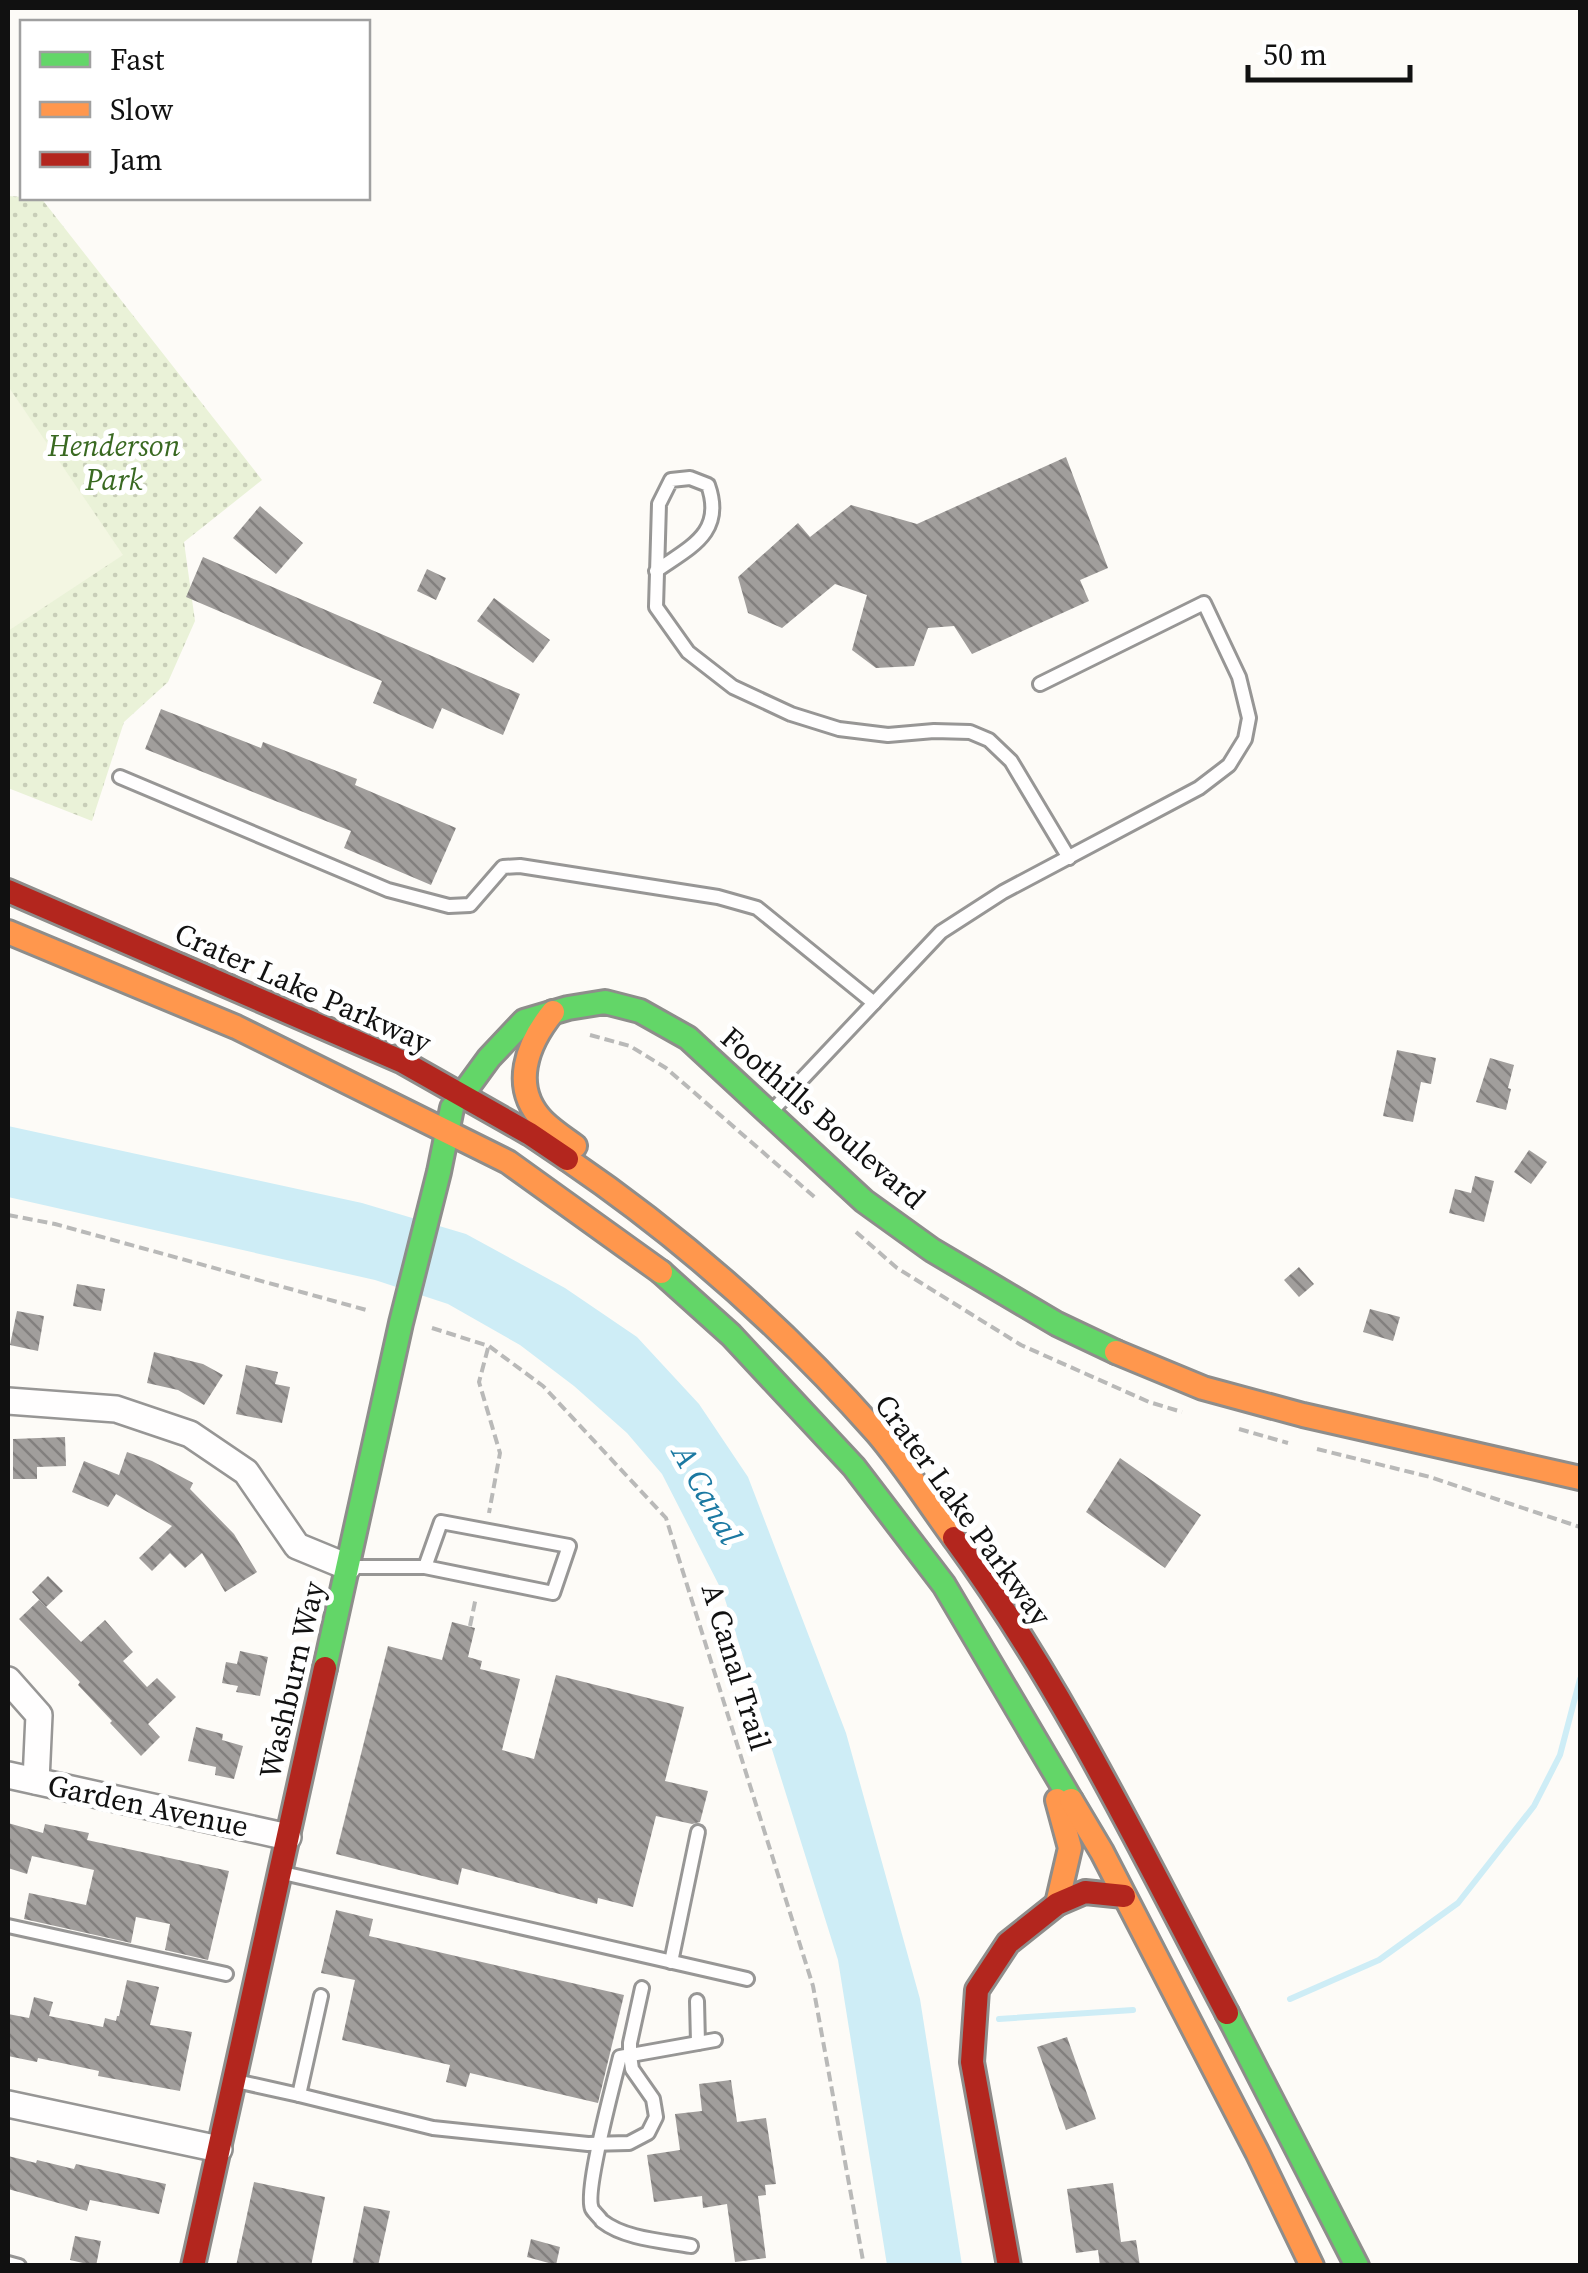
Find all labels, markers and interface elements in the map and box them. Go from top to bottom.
legend [20,20,370,200]
scale bar [1248,20,1410,82]
text: 50 m [1263,34,1327,75]
text: Fast [110,39,164,80]
text: Slow [110,89,173,130]
text: Jam [109,139,163,180]
park label: Henderson Park [47,425,180,500]
street label: Crater Lake Parkway [168,913,439,1063]
street label: Foothills Boulevard [712,1017,935,1218]
street label: Crater Lake Parkway [865,1386,1062,1634]
water label: A Canal [660,1434,753,1552]
street label: Washburn Way [249,1577,334,1783]
street label: A Canal Trail [692,1578,781,1755]
street label: Garden Avenue [44,1764,252,1847]

